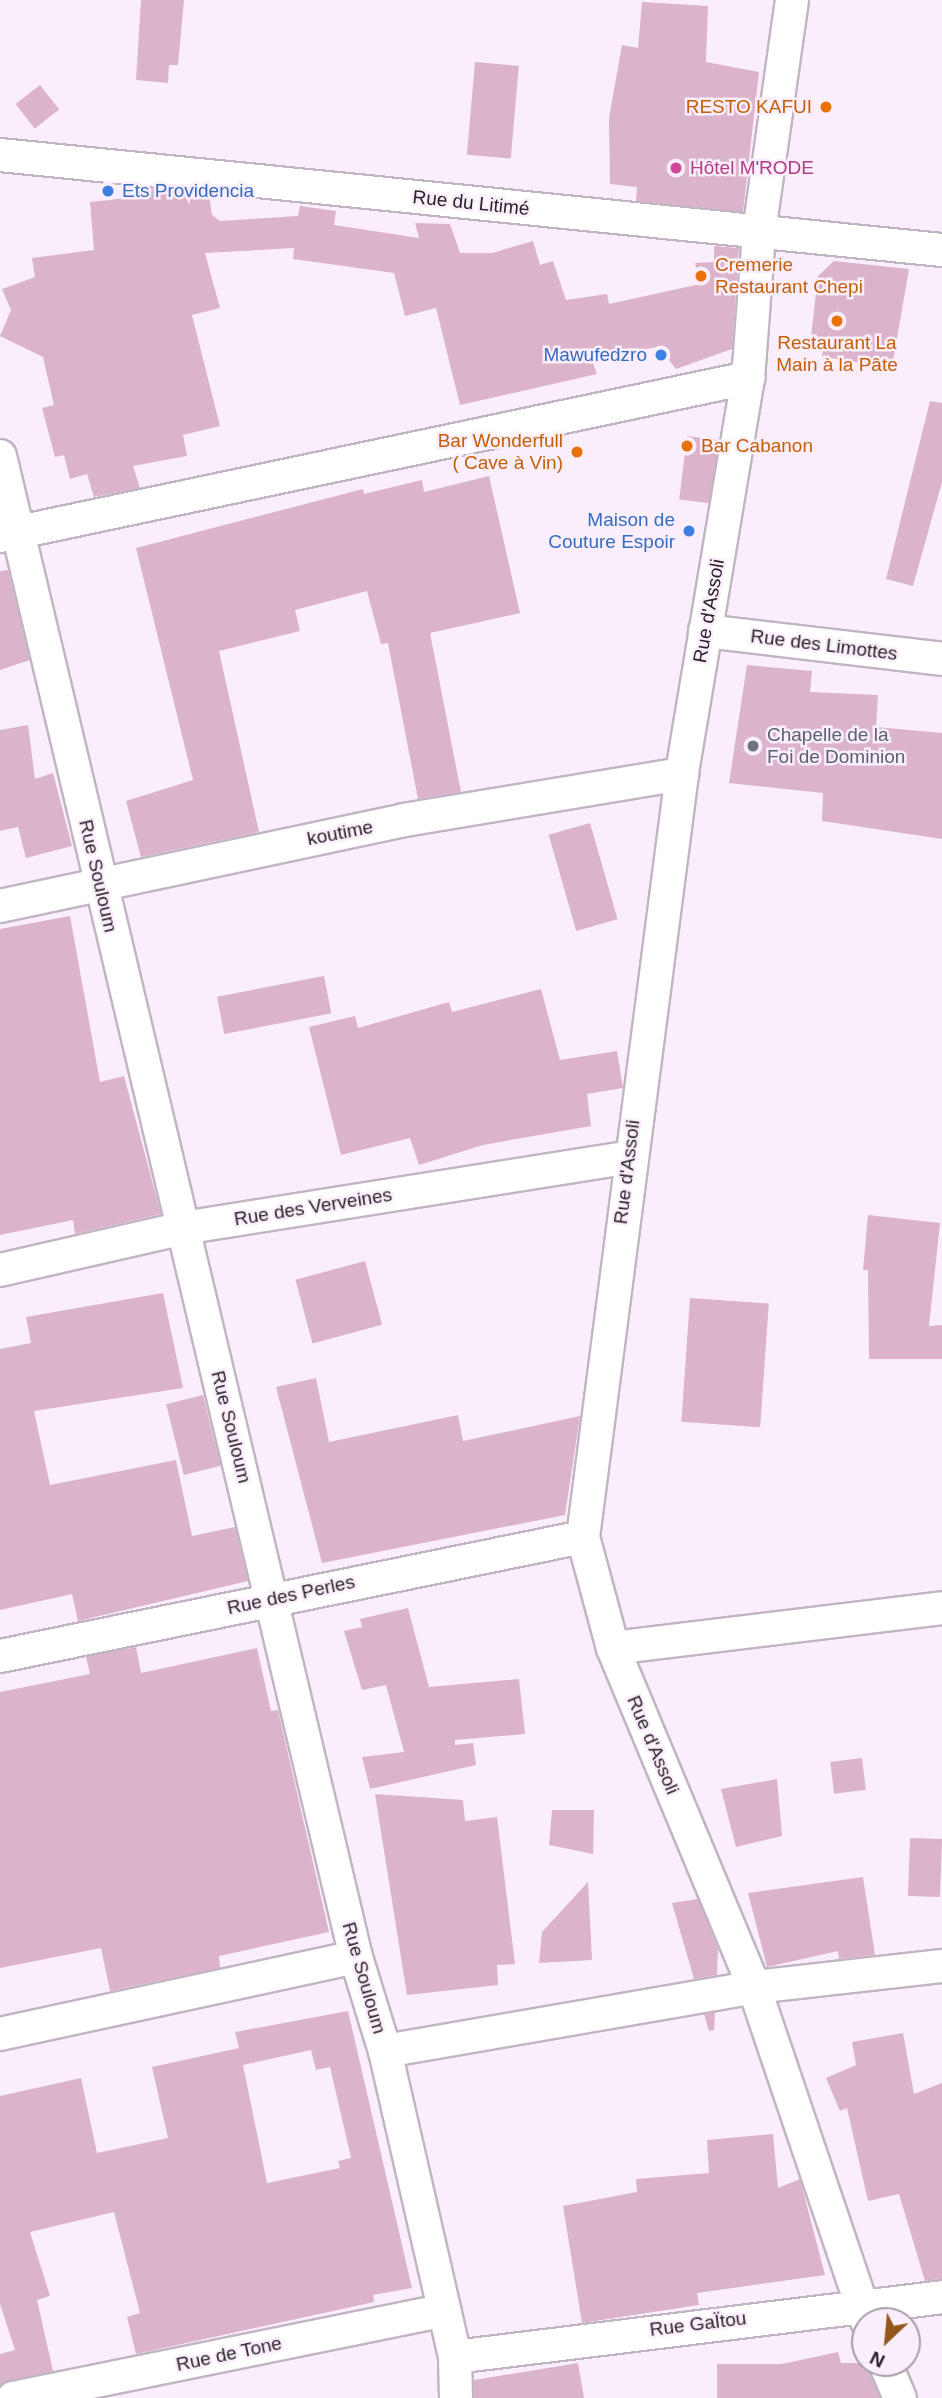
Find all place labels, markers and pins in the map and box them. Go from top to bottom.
place label: RESTO KAFUI [686,96,812,118]
marker: RESTO KAFUI [818,99,834,115]
place label: Hôtel M'RODE [690,157,814,179]
marker: Hôtel M'RODE [668,160,684,176]
place label: Ets Providencia [122,180,254,202]
marker: Ets Providencia [100,183,116,199]
place label: Cremerie Restaurant Chepi [715,254,863,298]
marker: Cremerie Restaurant Chepi [693,268,709,284]
marker: Restaurant La Main à la Pâte [829,313,845,329]
place label: Restaurant La Main à la Pâte [776,332,898,376]
place label: Mawufedzro [544,344,647,366]
marker: Mawufedzro [653,347,669,363]
place label: Bar Wonderfull ( Cave à Vin) [438,430,563,474]
place label: Bar Cabanon [701,435,813,457]
marker: Bar Cabanon [679,438,695,454]
marker: Bar Wonderfull ( Cave à Vin) [569,444,585,460]
place label: Maison de Couture Espoir [548,509,675,553]
marker: Maison de Couture Espoir [681,523,697,539]
place label: Chapelle de la Foi de Dominion [767,724,905,768]
marker: Chapelle de la Foi de Dominion [745,738,761,754]

